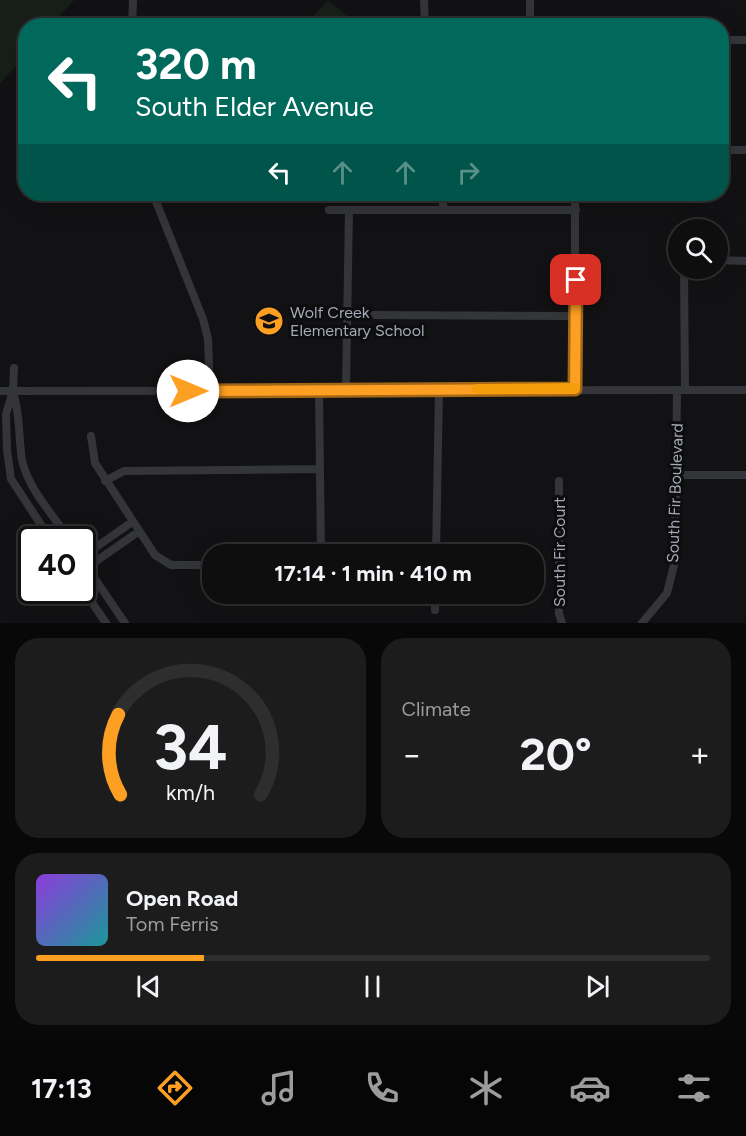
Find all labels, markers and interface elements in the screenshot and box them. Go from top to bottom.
text: 320 m [135,39,257,90]
icon: left [36,42,114,120]
text: South Elder Avenue [135,90,374,123]
icon: left [263,156,296,189]
icon: ahead [326,156,359,189]
icon: ahead [389,156,422,189]
icon: right [452,156,485,189]
map controls [668,219,728,279]
button: search [668,219,728,279]
pin [550,254,601,305]
icon: arrive [559,263,592,296]
place label: Wolf Creek Elementary School [290,303,424,340]
school or university icon: Wolf Creek Elementary School [253,305,285,337]
position arrow [156,359,220,423]
street label: South Fir Boulevard [663,423,687,563]
street label: South Fir Court [550,497,569,607]
speed limit sign: 40 [18,526,96,604]
text: 17:14 · 1 min · 410 m [274,560,472,587]
text: Climate [402,697,471,721]
text: 34 [153,710,227,785]
text: 20° [520,727,592,781]
text: − [402,735,422,774]
text: + [689,735,710,774]
text: km/h [166,780,215,805]
text: Open Road [126,885,238,912]
text: Tom Ferris [126,912,219,936]
icon: previous [132,970,165,1003]
icon: pause [356,970,389,1003]
icon: next [581,970,614,1003]
icon: directions [154,1067,196,1109]
icon: music [258,1067,300,1109]
icon: phone [361,1067,403,1109]
icon: climate [465,1067,507,1109]
icon: car [569,1067,611,1109]
icon: filters [673,1067,715,1109]
text: 17:13 [31,1072,92,1105]

